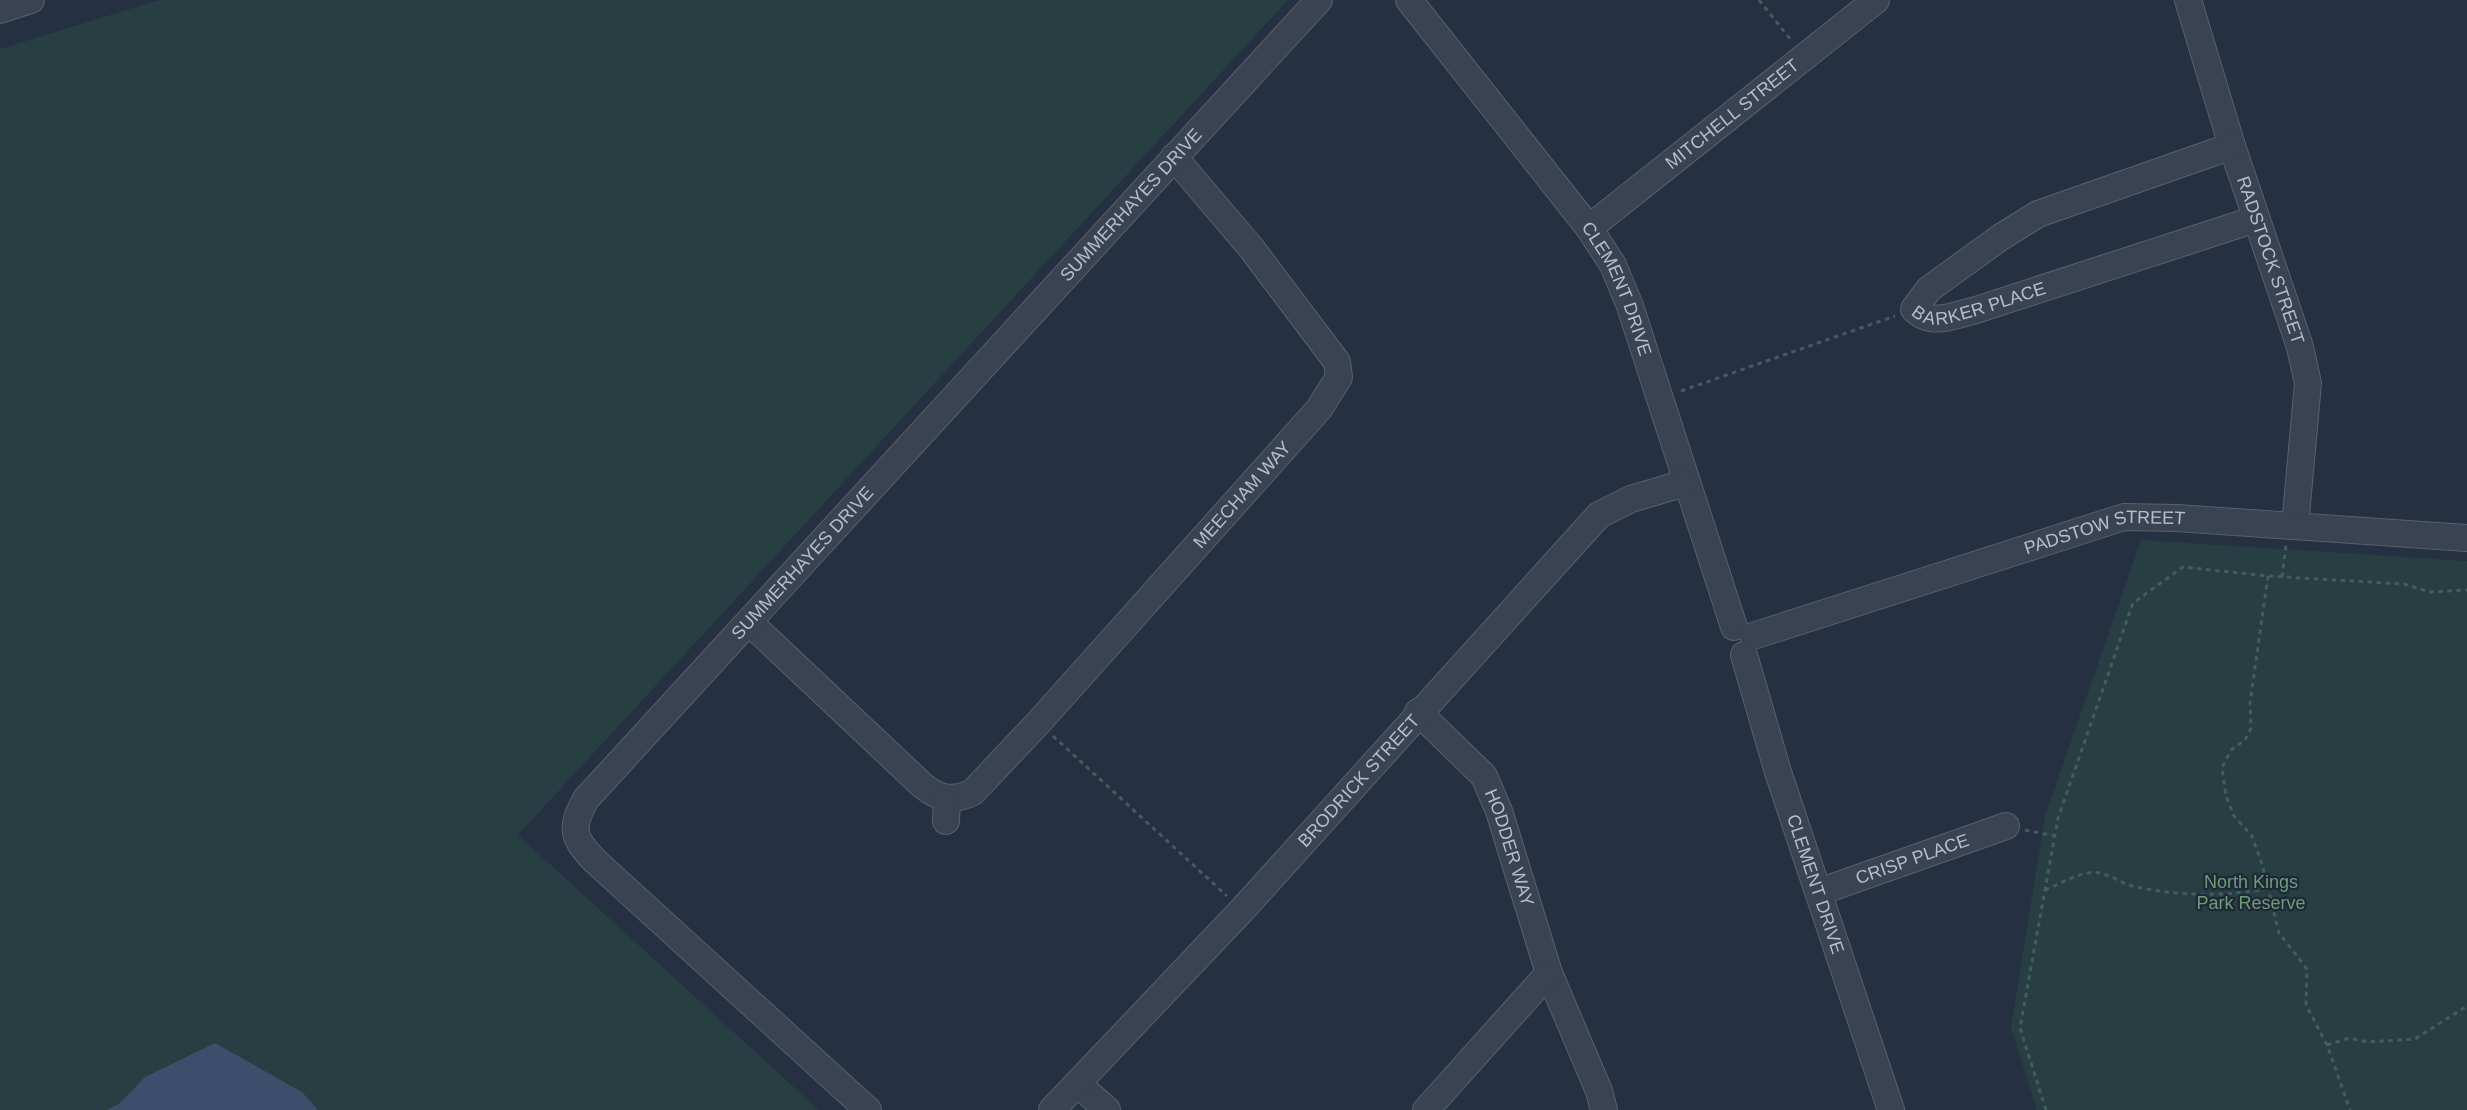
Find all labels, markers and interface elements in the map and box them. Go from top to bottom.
street label: MITCHELL STREET [1662,55,1803,173]
street label: SUMMERHAYES DRIVE [1056,125,1206,285]
street label: RADSTOCK STREET [2233,174,2308,347]
street label: CLEMENT DRIVE [1578,218,1656,358]
street label: BARKER PLACE [1908,278,2048,329]
street label: MEECHAM WAY [1189,437,1295,552]
street label: SUMMERHAYES DRIVE [728,483,877,643]
street label: PADSTOW STREET [2022,507,2186,558]
street label: BRODRICK STREET [1294,711,1424,851]
street label: HODDER WAY [1481,786,1538,909]
street label: CLEMENT DRIVE [1783,812,1848,956]
street label: CRISP PLACE [1853,830,1972,888]
park label: North Kings Park Reserve [2196,872,2306,913]

